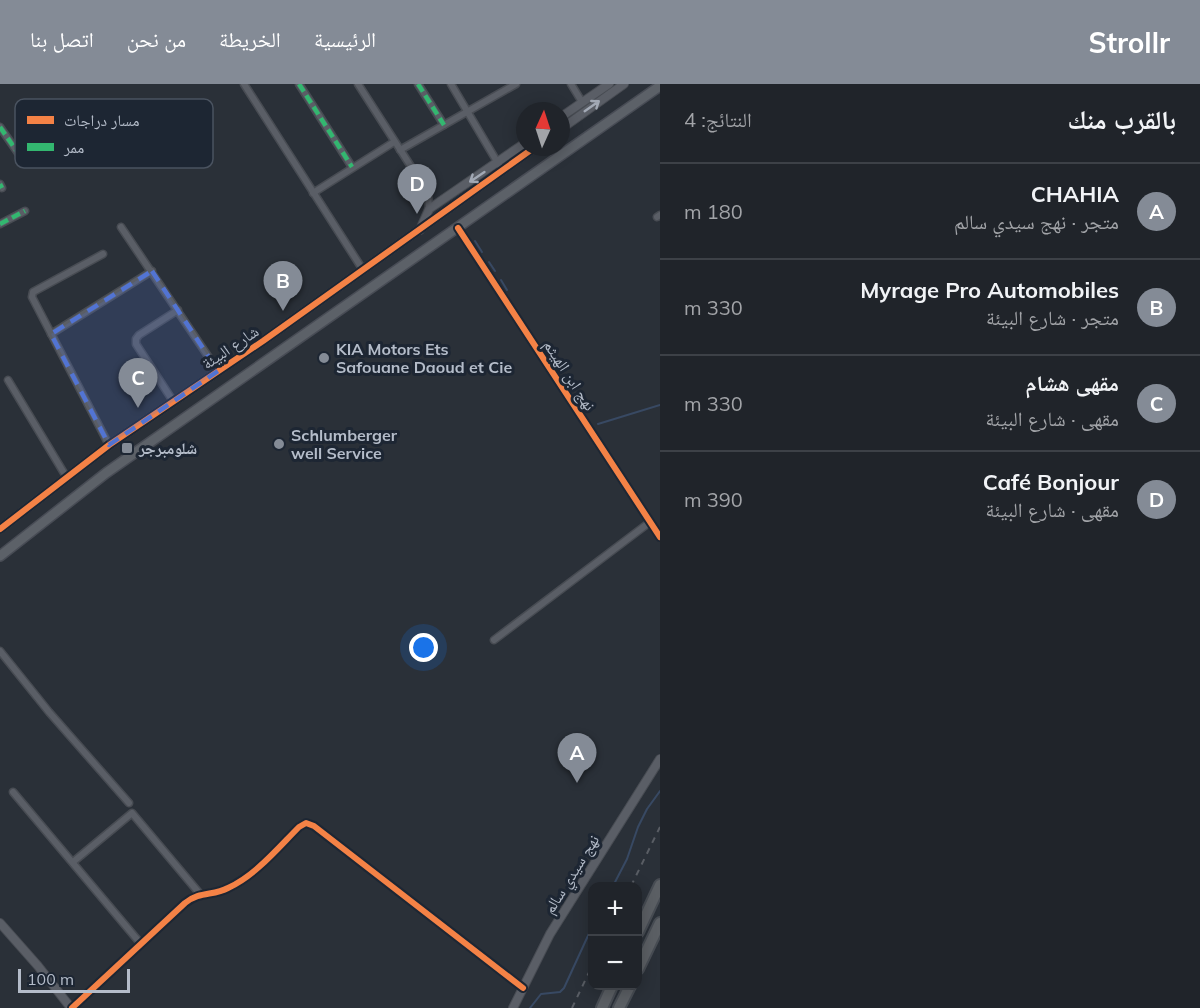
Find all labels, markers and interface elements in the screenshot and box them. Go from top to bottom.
text: Strollr [1088,25,1170,60]
text: اتصل بنا [30,26,94,52]
text: من نحن [127,26,186,52]
text: الخريطة [219,26,281,52]
text: الرئيسية [314,26,376,52]
legend [15,99,213,168]
one-way arrow [584,100,600,112]
north arrow [516,102,570,156]
text: بالقرب منك [1067,103,1176,136]
text: النتائج: 4 [684,107,752,132]
text: مسار دراجات [64,110,140,130]
text: ممر [63,137,84,157]
pin: D [398,164,436,214]
one-way arrow [469,171,486,183]
text: CHAHIA [1031,180,1119,208]
text: 180 m [684,199,743,224]
text: A [1149,199,1164,224]
text: متجر · نهج سيدي سالم [954,209,1119,234]
pin: B [264,262,302,311]
text: Myrage Pro Automobiles [860,276,1119,304]
text: 330 m [684,295,743,320]
text: B [1150,295,1163,320]
text: متجر · شارع البيئة [986,305,1119,330]
street label: شارع البيئة [198,321,263,374]
street label: نهج ابن الهيثم [539,336,600,415]
place label: KIA Motors Ets Safouane Daoud et Cie [336,339,512,377]
marker: KIA Motors Ets Safouane Daoud et Cie [317,351,331,365]
pin: C [118,358,158,408]
text: مقهى هشام [1026,369,1119,397]
text: 330 m [684,391,743,416]
text: C [1150,391,1163,416]
text: مقهى · شارع البيئة [986,406,1119,431]
place label: Schlumberger well Service [291,425,398,463]
marker: Schlumberger well Service [272,437,286,451]
place label: شلومبرجر [138,438,197,458]
marker: شلومبرجر [120,441,134,455]
text: Café Bonjour [983,468,1119,496]
text: 390 m [684,487,743,512]
text: D [1149,487,1164,512]
text: مقهى · شارع البيئة [986,497,1119,522]
your location [409,633,438,662]
pin: A [558,734,596,783]
street label: نهج سيدي سالم [539,831,606,919]
map controls [588,882,642,990]
button: + [588,882,642,936]
button: − [588,936,642,990]
scale bar [18,966,130,994]
text: 100 m [27,969,74,989]

